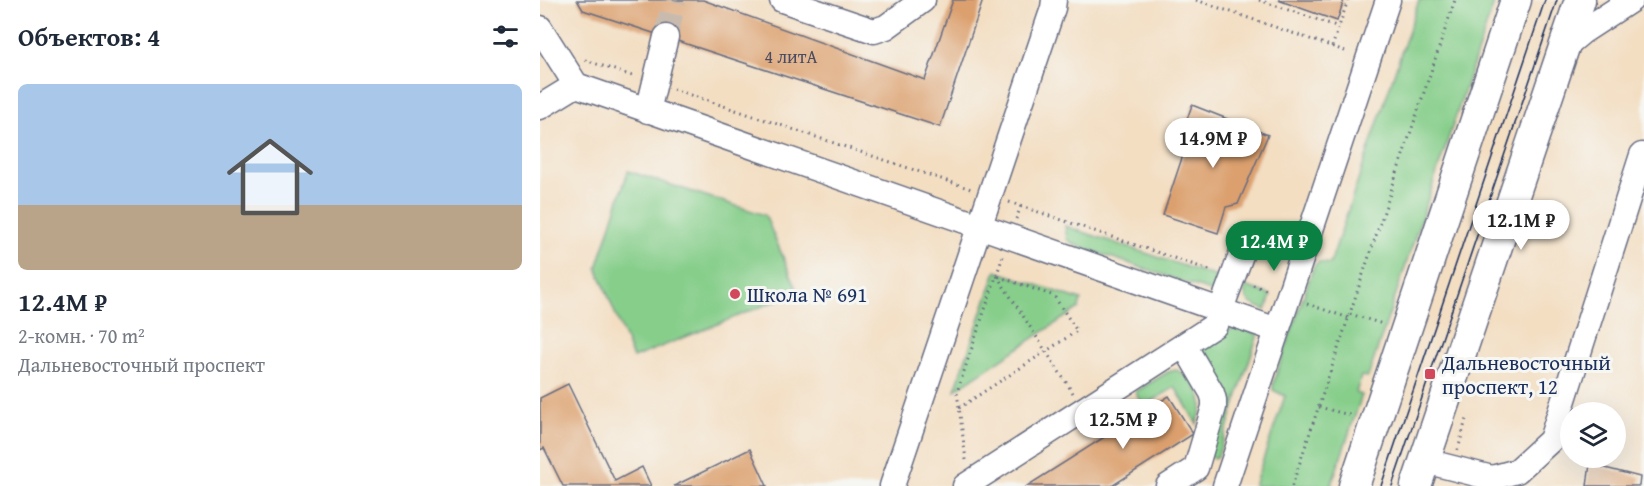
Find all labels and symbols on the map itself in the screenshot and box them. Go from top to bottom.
house number: 4 литА [765,43,818,70]
pin: 14.9M ₽ [1158,118,1268,169]
pin: 12.1M ₽ [1466,200,1576,251]
pin: 12.4M ₽ [1219,221,1329,272]
place label: Школа № 691 [747,279,867,310]
marker: Школа № 691 [728,287,742,301]
place label: Дальневосточный проспект, 12 [1441,347,1611,402]
marker: Дальневосточный проспект, 12 [1423,367,1437,381]
pin: 12.5M ₽ [1068,399,1178,450]

